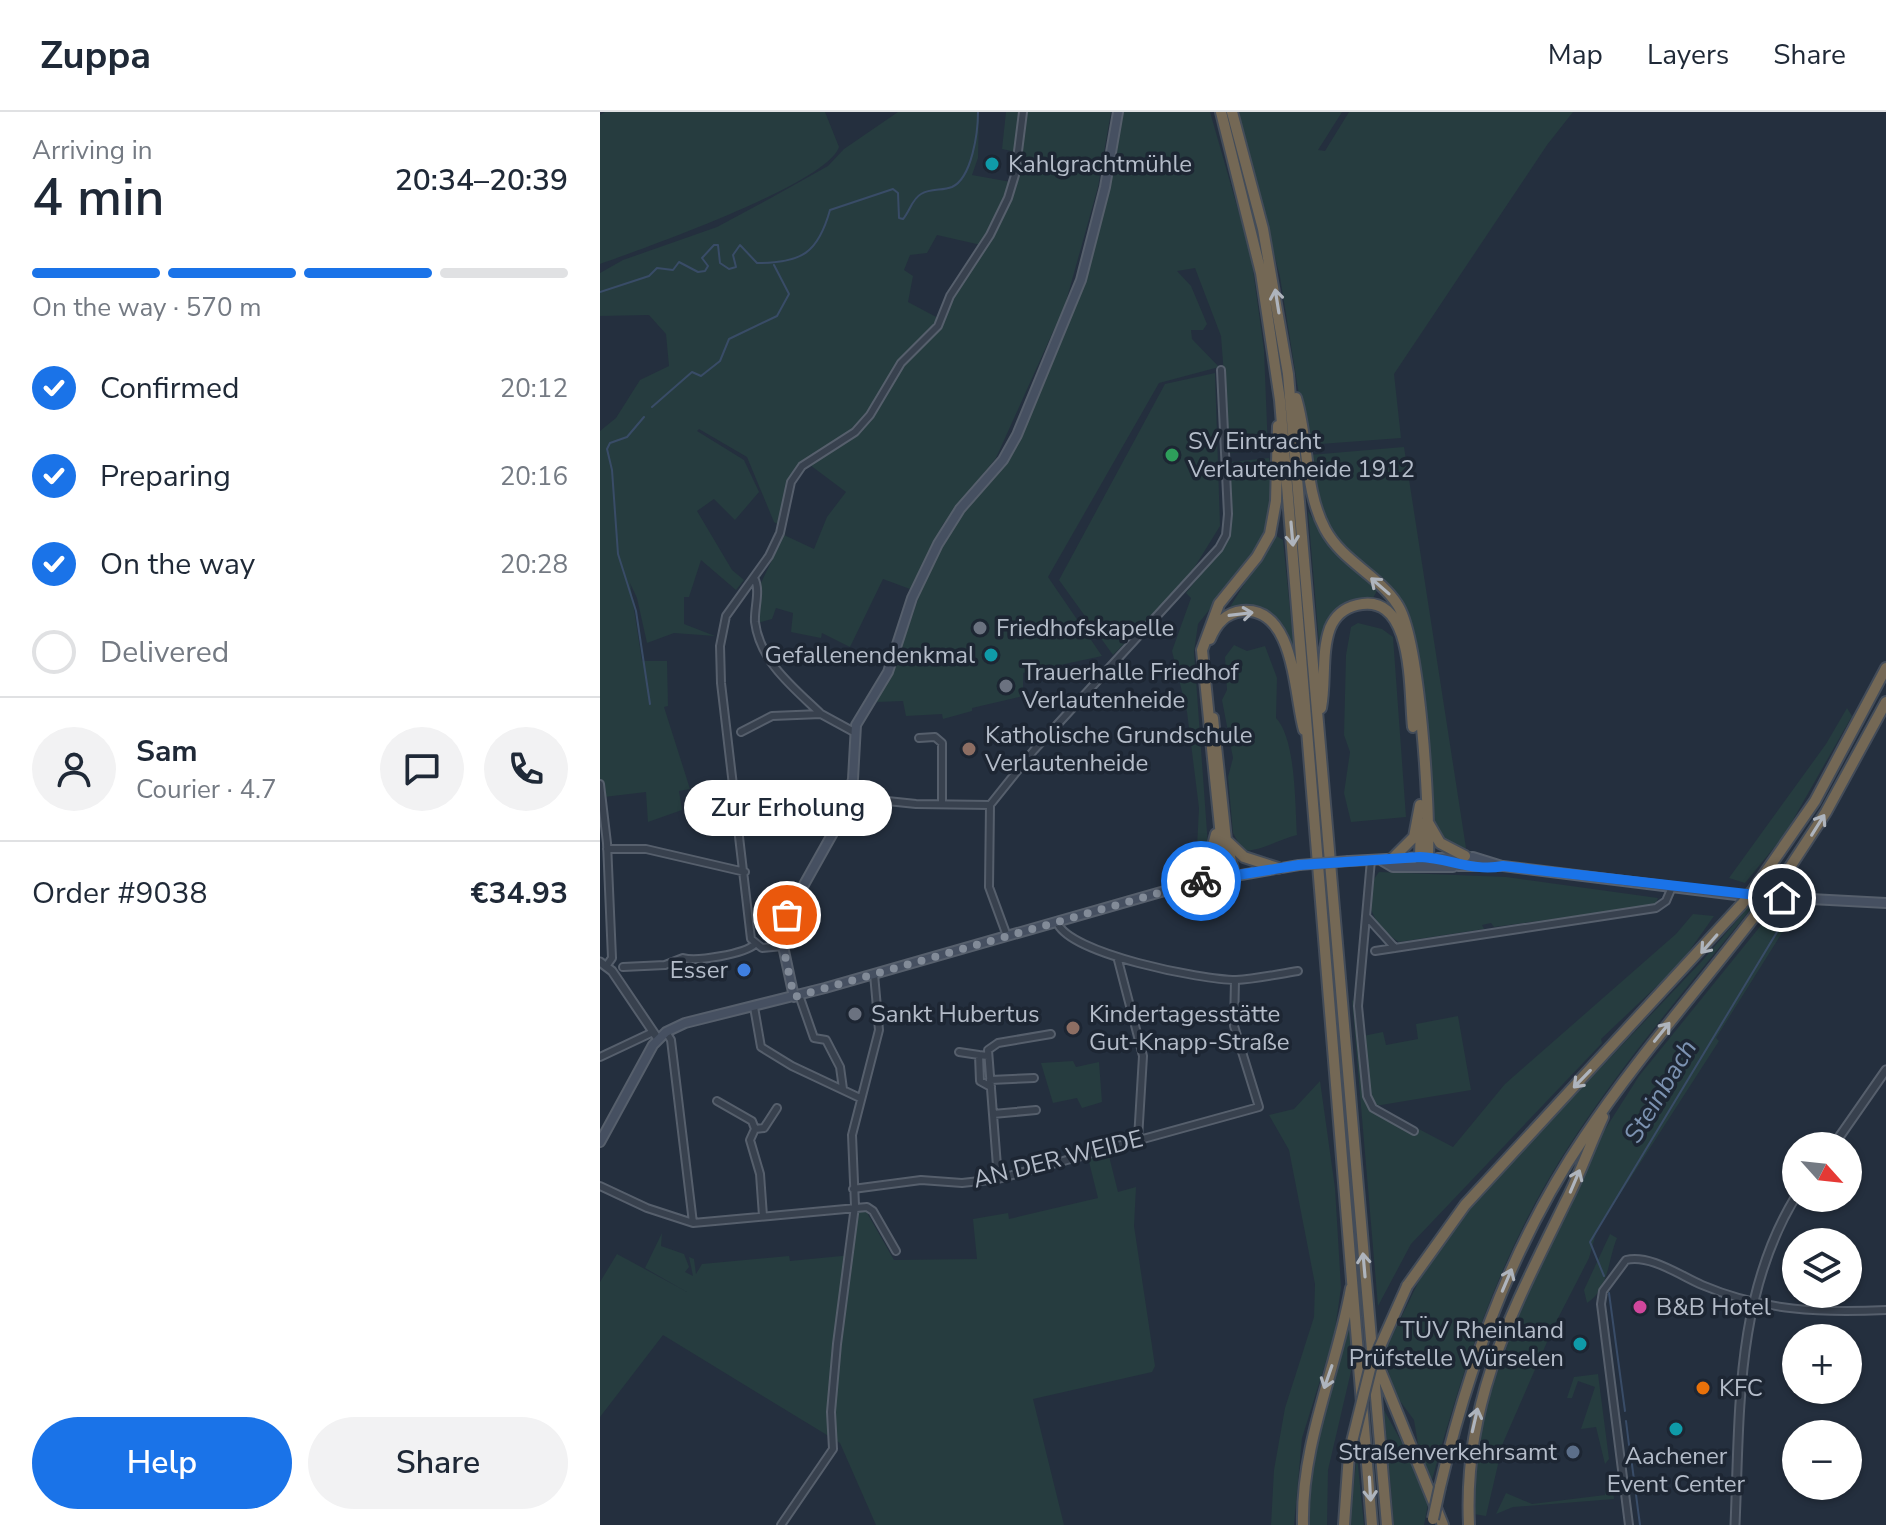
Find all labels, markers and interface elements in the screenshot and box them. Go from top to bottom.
text: Zuppa [40,30,151,81]
text: Map [1548,36,1603,74]
text: Layers [1647,36,1729,74]
text: Share [1773,36,1846,74]
text: Arriving in [32,133,153,168]
place label: Kahlgrachtmühle [1008,148,1192,180]
marker: Kahlgrachtmühle [983,155,1001,173]
text: 20:34–20:39 [395,160,568,201]
text: 4 min [32,162,165,233]
one-way arrow [1268,289,1283,314]
text: On the way · 570 m [32,290,261,325]
icon: check [32,366,76,410]
text: Confirmed [100,368,240,409]
text: 20:12 [500,371,568,406]
place label: SV Eintracht Verlautenheide 1912 [1187,425,1415,485]
marker: SV Eintracht Verlautenheide 1912 [1163,446,1181,464]
icon: check [32,454,76,498]
text: Preparing [100,456,231,497]
text: 20:16 [500,459,568,494]
one-way arrow [1285,520,1300,547]
icon: check [32,542,76,586]
text: On the way [100,544,255,585]
text: 20:28 [500,547,568,582]
one-way arrow [1371,577,1391,595]
one-way arrow [1227,607,1253,622]
place label: Friedhofskapelle [996,612,1174,644]
marker: Friedhofskapelle [971,619,989,637]
text: Delivered [100,632,229,673]
place label: Gefallenendenkmal [765,639,975,671]
marker: Gefallenendenkmal [982,646,1000,664]
place label: Trauerhalle Friedhof Verlautenheide [1021,656,1240,716]
marker: Trauerhalle Friedhof Verlautenheide [997,677,1015,695]
place label: Katholische Grundschule Verlautenheide [984,719,1253,779]
button: person [32,727,116,811]
button: chat [380,727,464,811]
button: phone [484,727,568,811]
text: Sam [136,731,198,772]
marker: Katholische Grundschule Verlautenheide [960,740,978,758]
text: Courier · 4.7 [136,772,277,807]
callout: Zur Erholung [683,779,891,835]
text: Zur Erholung [711,790,865,825]
one-way arrow [1810,814,1826,837]
courier [1161,841,1241,921]
icon: bike [1179,859,1223,903]
pin [1748,864,1816,932]
text: Order #9038 [32,873,207,914]
text: €34.93 [471,873,568,914]
icon: home [1760,876,1804,920]
pin [753,881,821,949]
icon: bag [765,893,809,937]
one-way arrow [1700,933,1718,953]
place label: Esser [670,954,728,986]
marker: Esser [735,961,753,979]
place label: Sankt Hubertus [871,998,1040,1030]
place label: Kindertagesstätte Gut-Knapp-Straße [1089,998,1289,1058]
marker: Sankt Hubertus [846,1005,864,1023]
marker: Kindertagesstätte Gut-Knapp-Straße [1064,1019,1082,1037]
one-way arrow [1653,1022,1671,1043]
water label: Steinbach [1616,1033,1705,1150]
one-way arrow [1572,1069,1591,1089]
street label: AN DER WEIDE [970,1122,1146,1196]
north arrow [1782,1132,1862,1212]
map controls [1782,1132,1862,1500]
one-way arrow [1569,1169,1584,1194]
button: layers [1782,1228,1862,1308]
one-way arrow [1356,1252,1371,1279]
one-way arrow [1501,1268,1516,1293]
place label: B&B Hotel [1656,1291,1771,1323]
marker: B&B Hotel [1631,1298,1649,1316]
place label: TÜV Rheinland Prüfstelle Würselen [1349,1314,1564,1374]
button: + [1782,1324,1862,1404]
marker: TÜV Rheinland Prüfstelle Würselen [1571,1335,1589,1353]
one-way arrow [1320,1364,1335,1389]
place label: KFC [1719,1372,1763,1404]
marker: KFC [1694,1379,1712,1397]
one-way arrow [1468,1407,1483,1433]
button: Help [32,1417,292,1509]
button: Share [308,1417,568,1509]
marker: Aachener Event Center [1667,1420,1685,1438]
button: − [1782,1420,1862,1500]
place label: Straßenverkehrsamt [1338,1436,1558,1468]
place label: Aachener Event Center [1607,1440,1746,1500]
marker: Straßenverkehrsamt [1564,1443,1582,1461]
one-way arrow [1363,1475,1378,1502]

